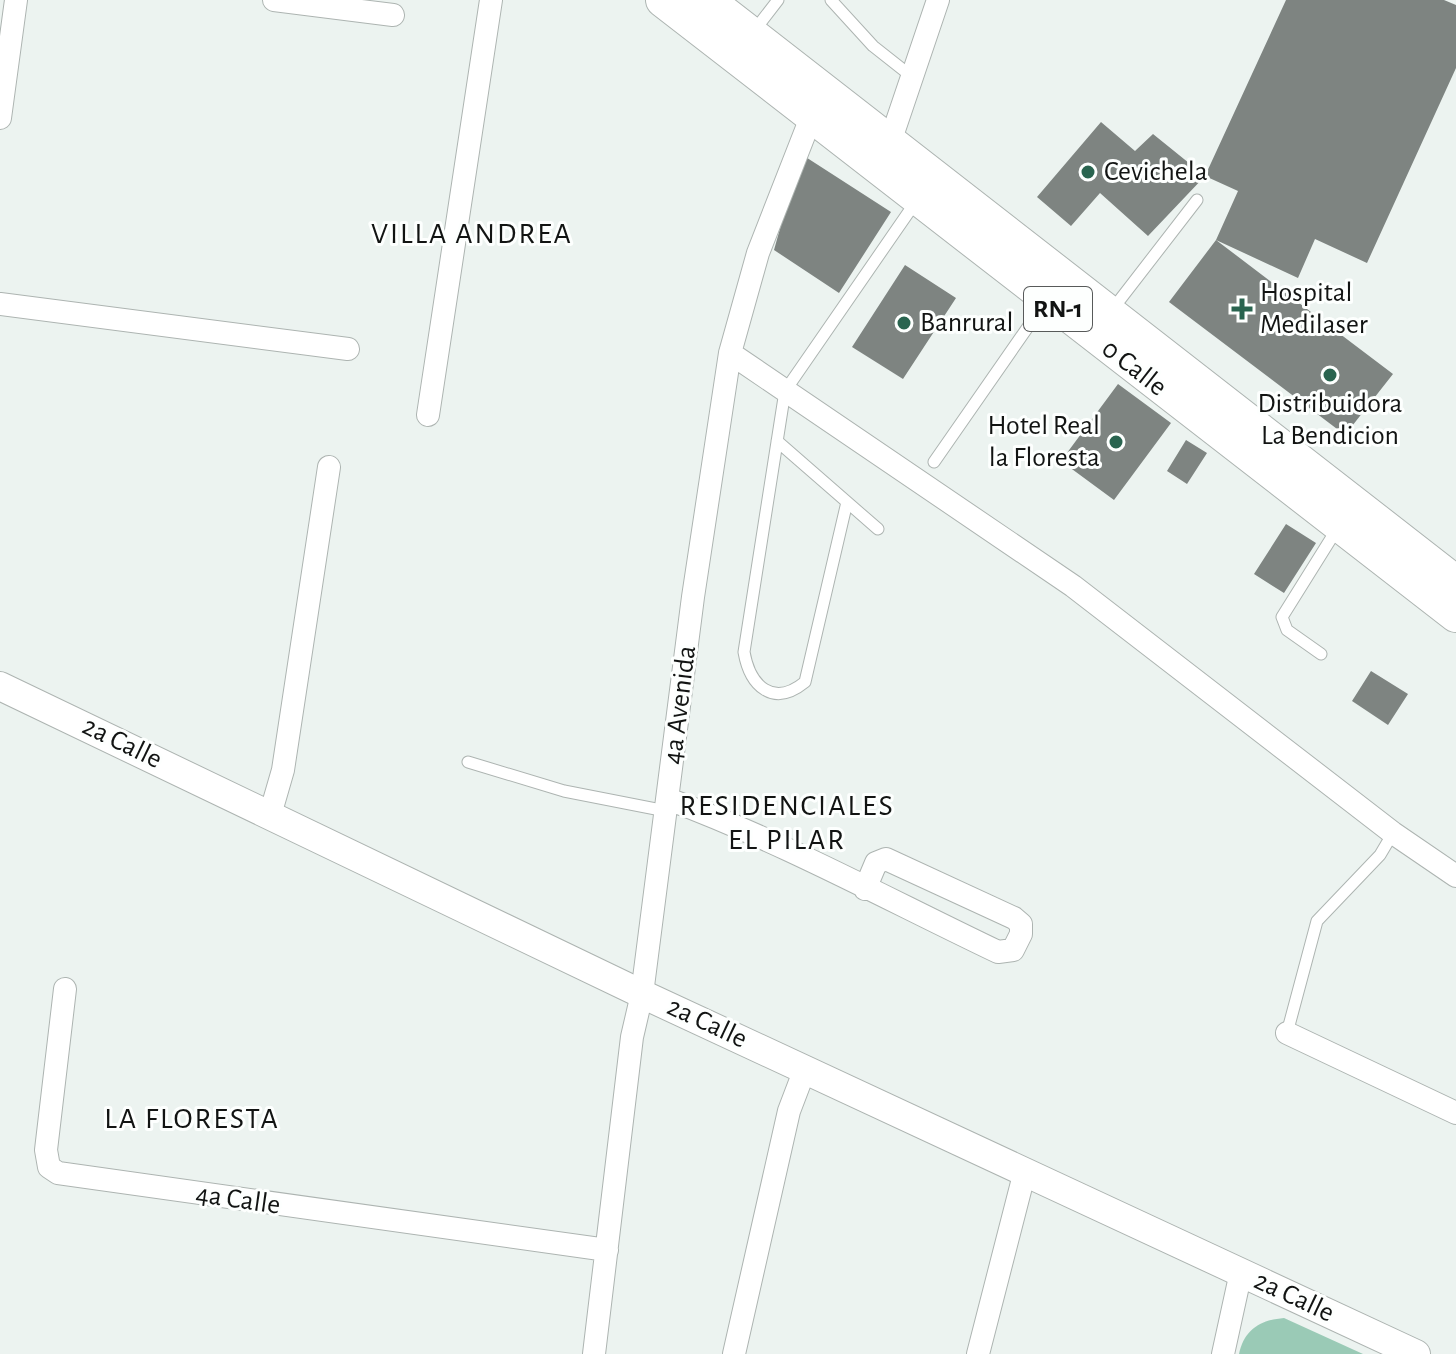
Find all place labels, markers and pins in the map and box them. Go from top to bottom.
place label: Cevichela [1104,158,1208,186]
marker: Cevichela [1079,163,1097,181]
place label: Hospital Medilaser [1260,279,1368,339]
marker: Hospital Medilaser [1231,298,1253,320]
place label: Banrural [920,309,1014,337]
marker: Banrural [895,314,913,332]
marker: Distribuidora La Bendicion [1321,366,1339,384]
place label: Distribuidora La Bendicion [1257,390,1403,450]
place label: Hotel Real la Floresta [987,412,1100,472]
marker: Hotel Real la Floresta [1107,433,1125,451]

